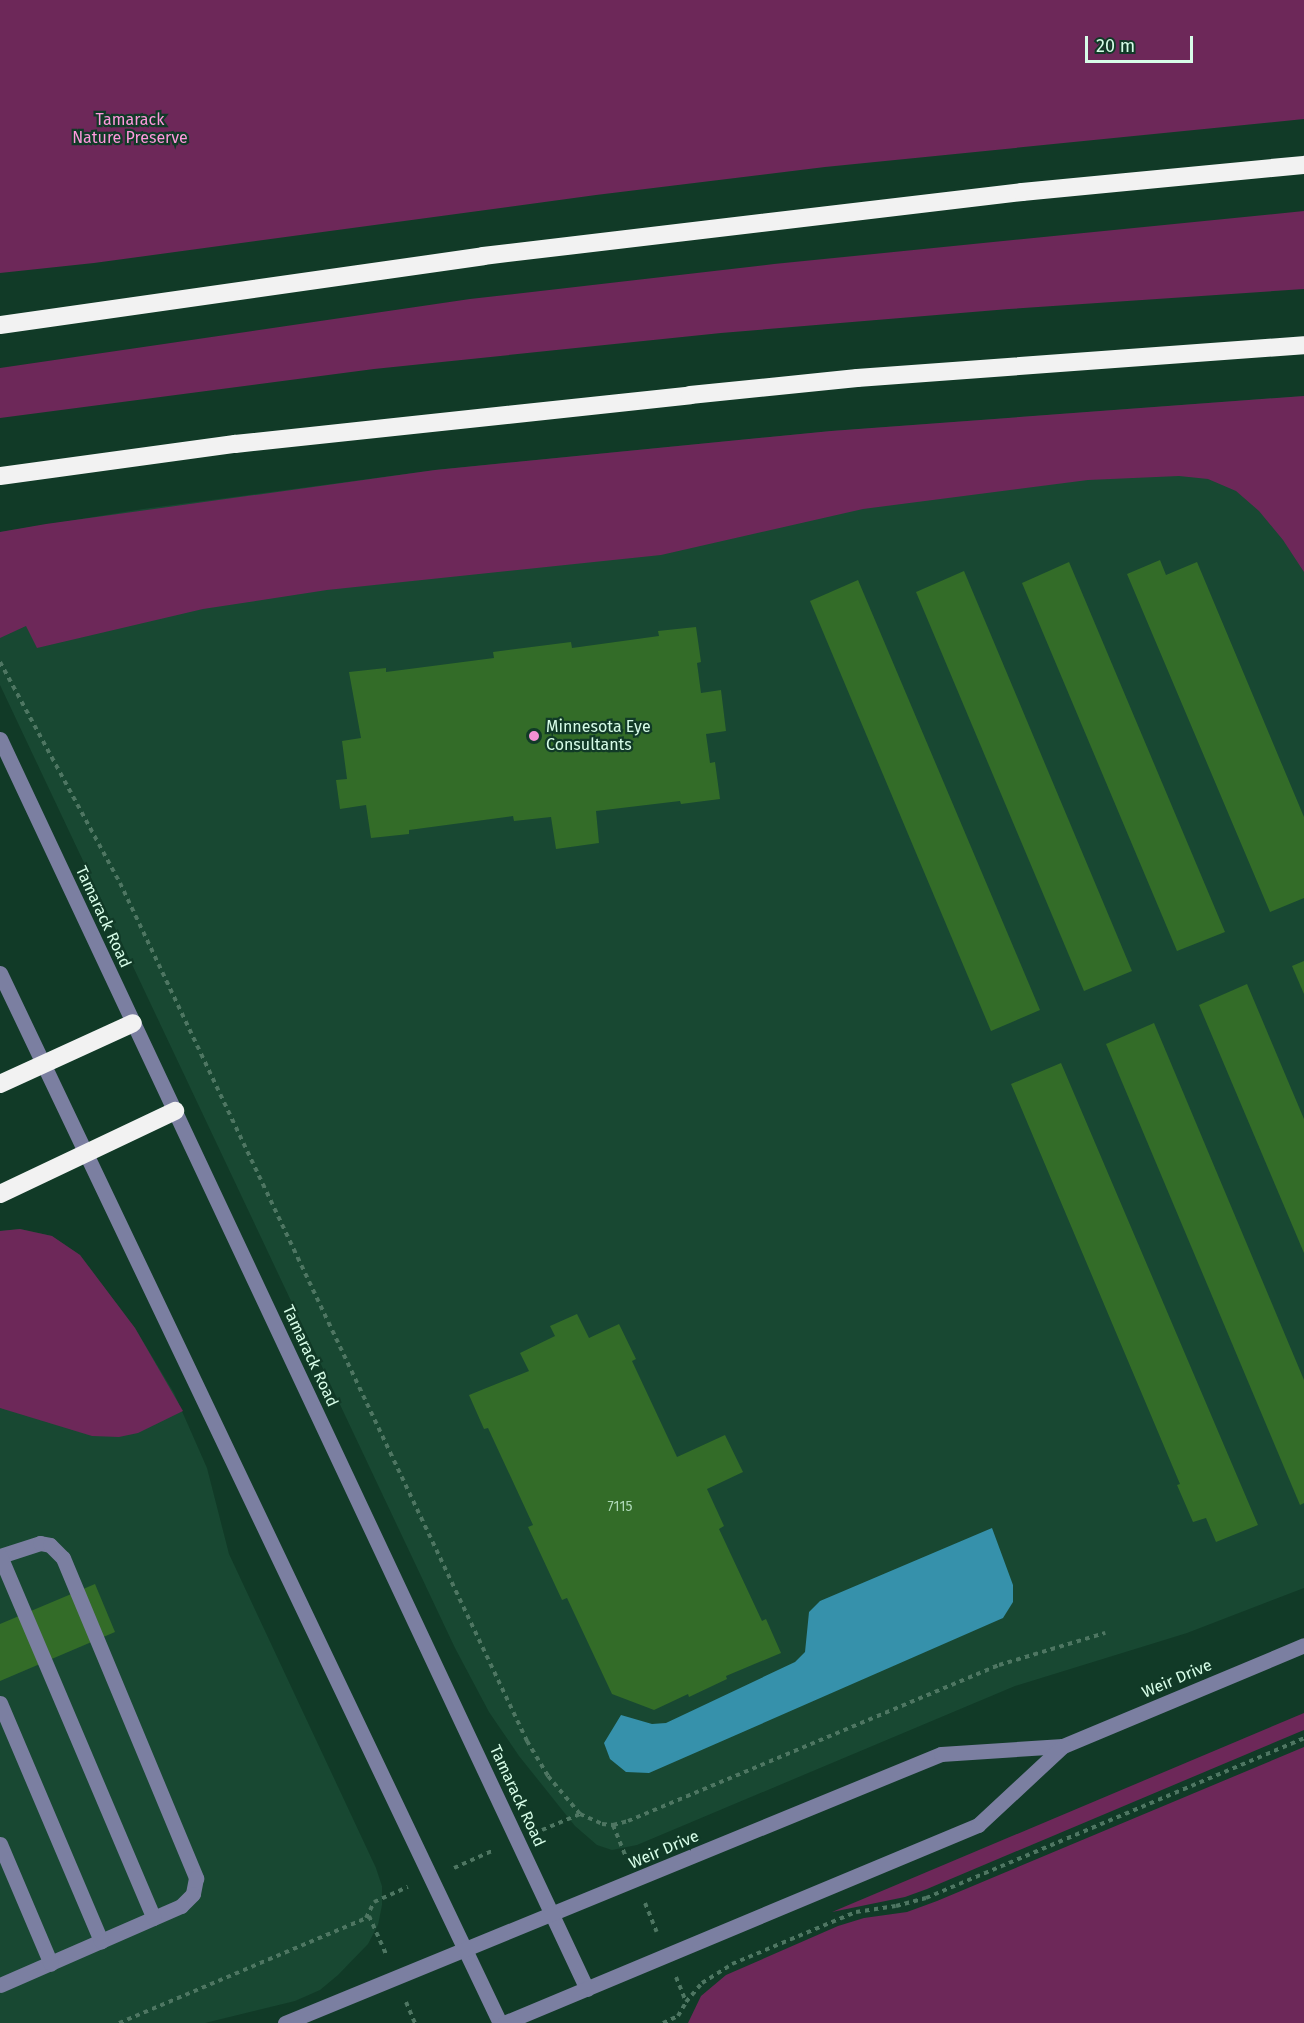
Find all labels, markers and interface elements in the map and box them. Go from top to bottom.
scale bar [1088,24,1196,62]
text: 20 m [1096,35,1135,57]
park label: Tamarack Nature Preserve [72,110,188,148]
place label: Minnesota Eye Consultants [546,717,651,755]
marker: Minnesota Eye Consultants [527,729,541,743]
street label: Tamarack Road [71,863,135,971]
street label: Tamarack Road [278,1302,342,1410]
house number: 7115 [608,1499,632,1515]
street label: Weir Drive [1139,1656,1215,1702]
street label: Tamarack Road [485,1742,549,1850]
street label: Weir Drive [626,1827,702,1873]

